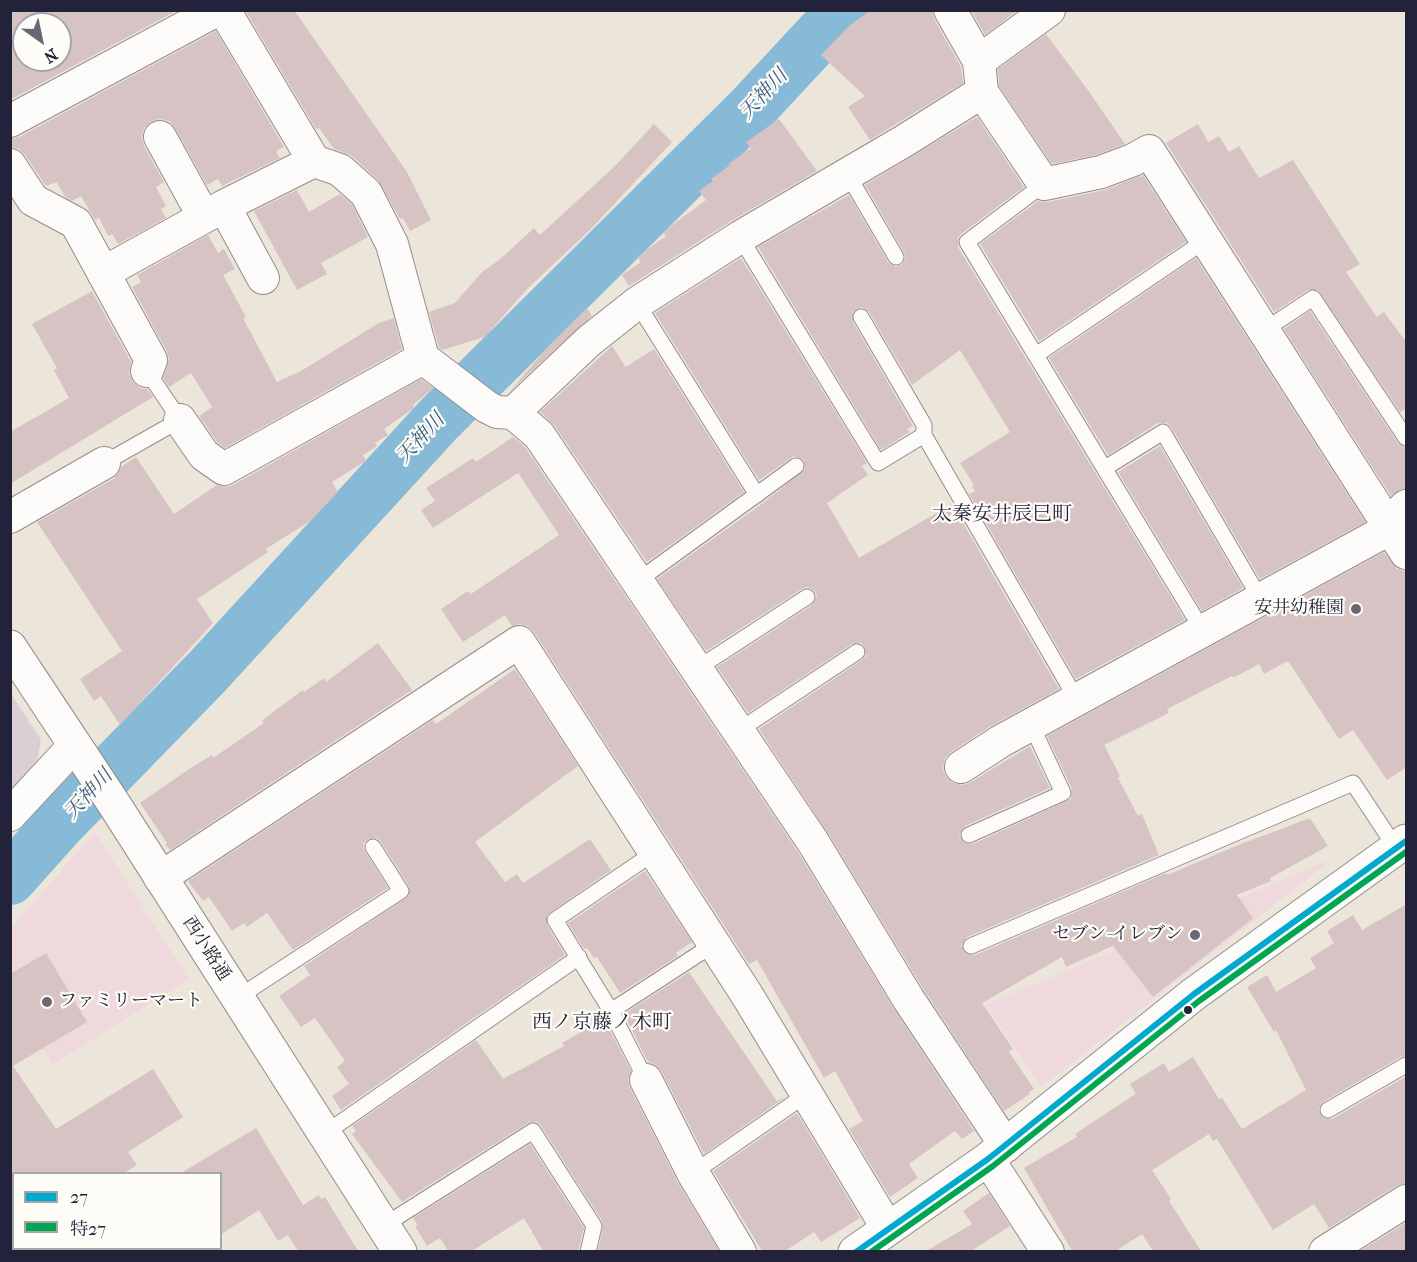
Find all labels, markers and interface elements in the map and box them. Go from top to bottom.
north arrow [12,12,72,72]
text: N [41,45,61,67]
water label: 天神川 [735,65,793,125]
water label: 天神川 [392,409,450,469]
district label: 太秦安井辰巳町 [932,503,1072,527]
place label: 安井幼稚園 [1254,598,1344,620]
marker: 安井幼稚園 [1349,602,1363,616]
water label: 天神川 [60,765,118,825]
street label: 西小路通 [177,913,235,985]
place label: セブン-イレブン [1052,924,1183,946]
marker: セブン-イレブン [1188,928,1202,942]
place label: ファミリーマート [59,991,203,1013]
marker: ファミリーマート [40,995,54,1009]
unlabelled marker [1182,1004,1194,1016]
district label: 西ノ京藤ノ木町 [532,1011,672,1035]
legend [12,1172,222,1250]
text: 27 [70,1187,88,1208]
text: 特27 [70,1219,106,1240]

